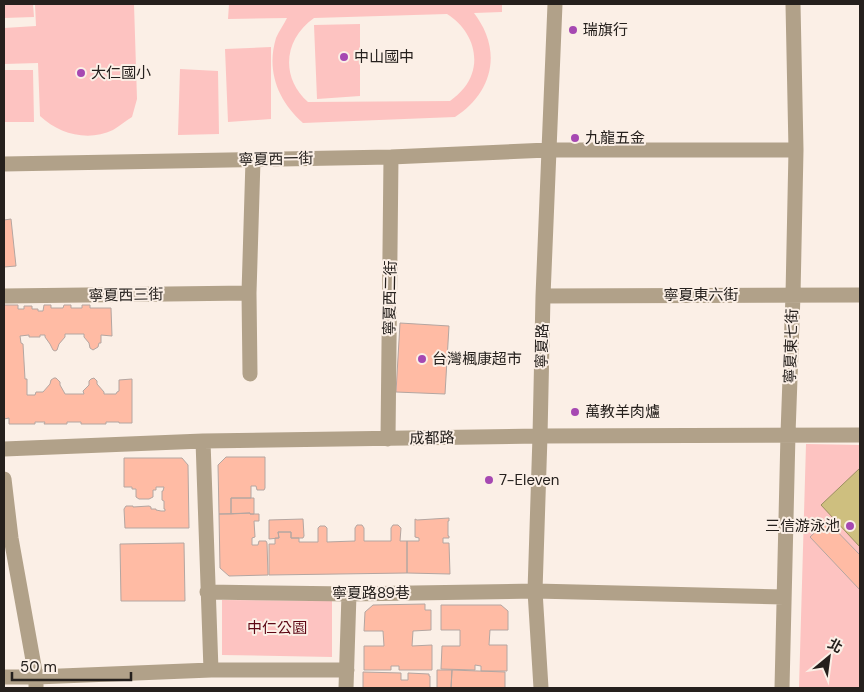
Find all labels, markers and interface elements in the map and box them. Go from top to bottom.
place label: 瑞旗行 [583,20,628,40]
marker: 瑞旗行 [567,24,579,36]
place label: 中山國中 [354,47,414,67]
marker: 中山國中 [338,51,350,63]
place label: 大仁國小 [91,63,151,83]
marker: 大仁國小 [75,67,87,79]
place label: 九龍五金 [585,128,645,148]
marker: 九龍五金 [569,132,581,144]
street label: 寧夏西一街 [238,148,314,170]
street label: 寧夏西二街 [379,260,401,336]
street label: 寧夏西三街 [88,284,164,306]
street label: 寧夏東六街 [663,285,739,305]
street label: 寧夏東七街 [780,308,802,384]
street label: 寧夏路 [532,323,552,369]
place label: 台灣楓康超市 [432,349,522,369]
marker: 台灣楓康超市 [416,353,428,365]
place label: 萬教羊肉爐 [585,402,660,422]
marker: 萬教羊肉爐 [569,406,581,418]
street label: 成都路 [409,428,455,448]
place label: 7-Eleven [499,470,559,490]
marker: 7-Eleven [483,474,495,486]
place label: 三信游泳池 [765,516,840,536]
marker: 三信游泳池 [844,520,856,532]
street label: 寧夏路89巷 [332,583,410,603]
park label: 中仁公園 [247,618,307,638]
north arrow [804,632,854,682]
text: 北 [825,634,846,657]
scale bar [12,650,131,682]
text: 50 m [20,657,57,677]

